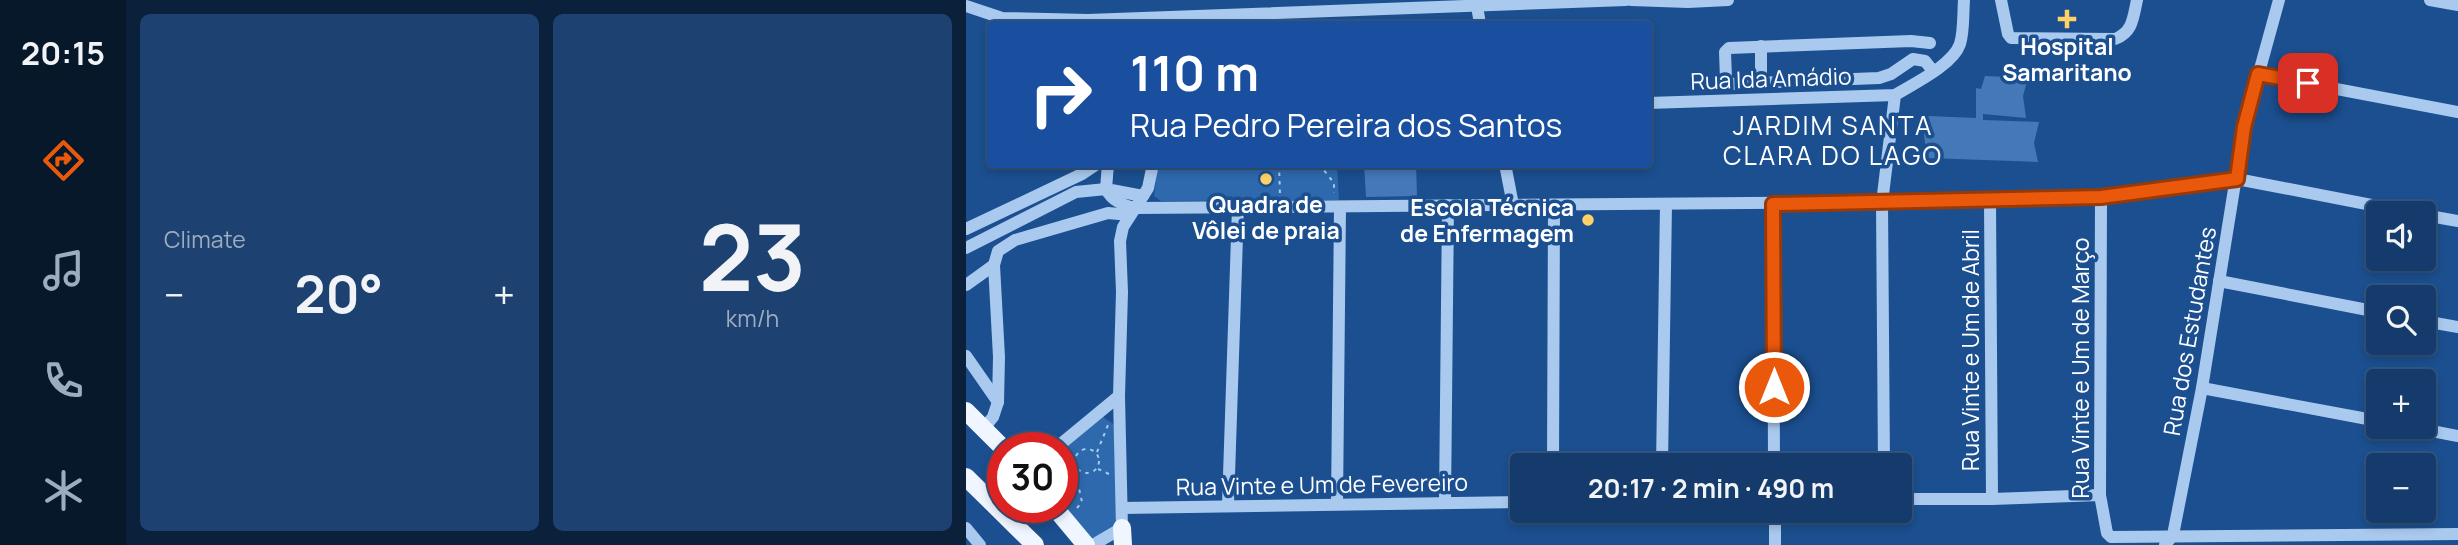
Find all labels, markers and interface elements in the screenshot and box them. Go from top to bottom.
marker: Hospital Samaritano [2057,9,2077,29]
place label: Hospital Samaritano [2002,30,2132,88]
text: 20:15 [21,31,105,75]
text: 110 m [1130,39,1259,106]
icon: right [1015,49,1106,140]
pin [2278,53,2338,113]
street label: Rua Ida Amádio [1690,59,1852,97]
icon: arrive [2289,64,2327,102]
text: Rua Pedro Pereira dos Santos [1130,103,1562,147]
district label: JARDIM SANTA CLARA DO LAGO [1723,107,1943,173]
icon: directions [39,136,88,185]
marker: Quadra de Vôlei de praia [1258,171,1274,187]
place label: Quadra de Vôlei de praia [1192,188,1340,246]
place label: Escola Técnica de Enfermagem [1400,191,1574,249]
text: 23 [699,194,806,318]
map controls [2366,201,2436,523]
button: sound [2366,201,2436,271]
marker: Escola Técnica de Enfermagem [1580,212,1596,228]
text: Climate [164,223,246,255]
street label: Rua dos Estudantes [2155,224,2223,438]
street label: Rua Vinte e Um de Abril [1954,229,1986,471]
street label: Rua Vinte e Um de Março [2064,238,2096,498]
icon: music [39,246,88,295]
text: 20° [295,258,383,329]
text: − [164,268,185,320]
text: + [493,268,515,320]
button: search [2366,285,2436,355]
text: km/h [726,302,779,334]
position arrow [1737,350,1811,424]
icon: phone [39,356,88,405]
button: + [2366,369,2436,439]
speed limit sign: 30 [987,432,1078,523]
button: − [2366,453,2436,523]
street label: Rua Vinte e Um de Fevereiro [1176,465,1468,503]
icon: climate [39,466,88,515]
text: 20:17 · 2 min · 490 m [1588,470,1834,506]

